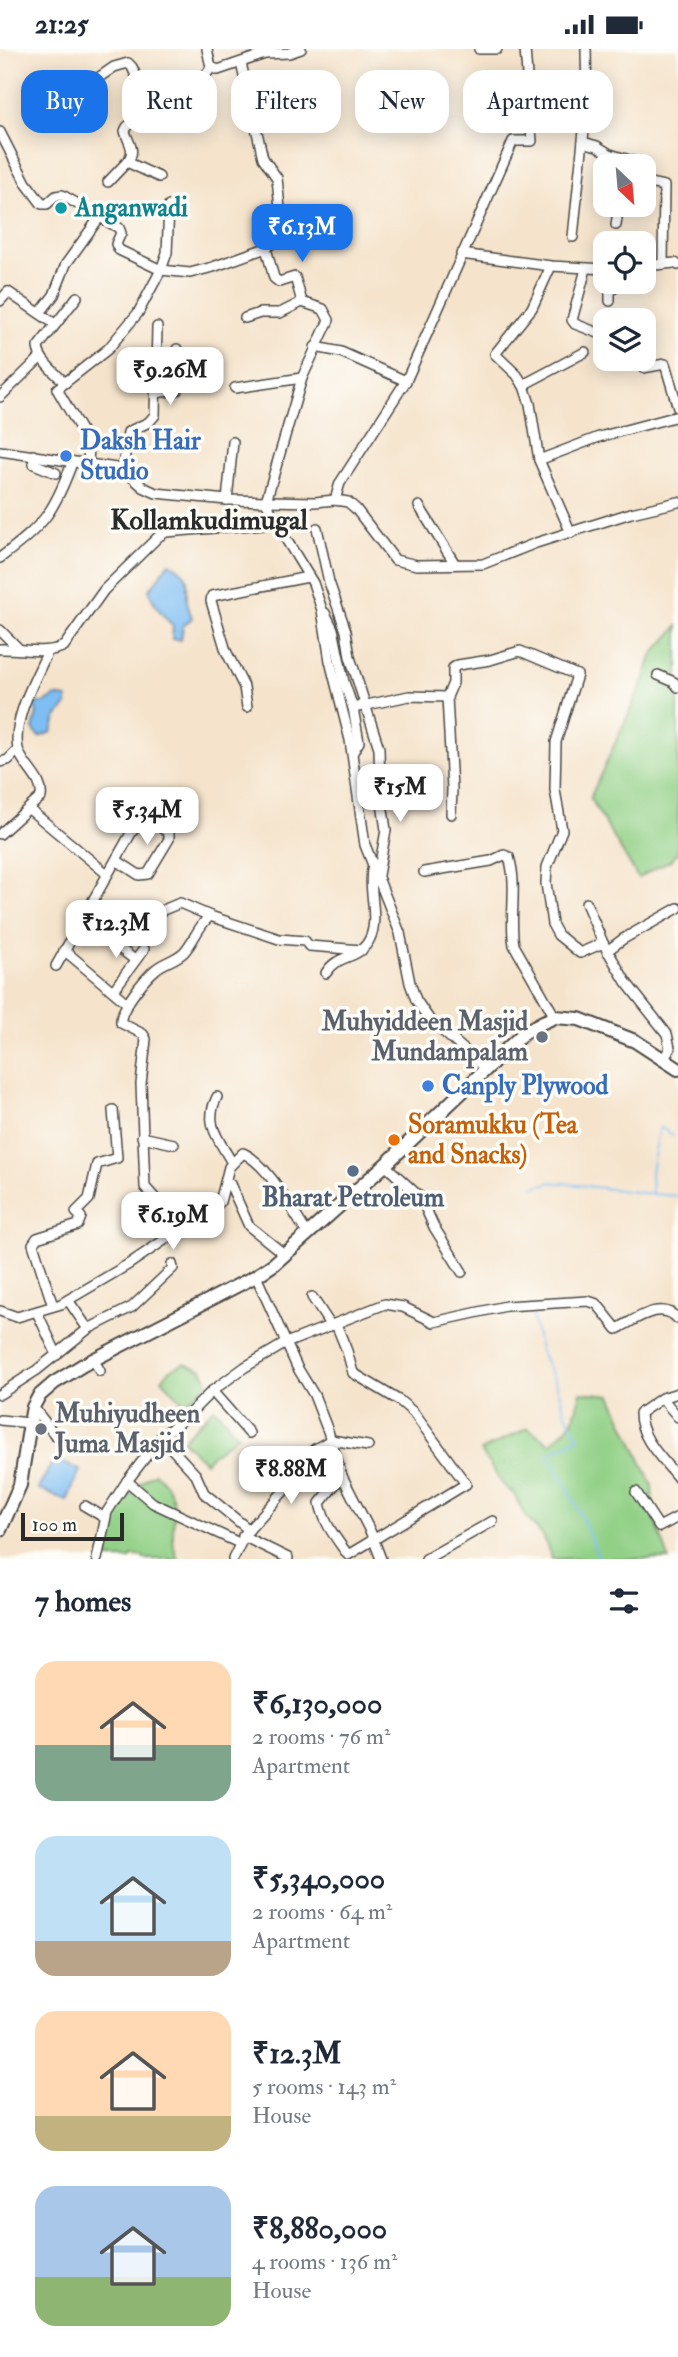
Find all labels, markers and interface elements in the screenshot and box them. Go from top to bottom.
text: 21:25 [35,9,88,41]
chip: Buy [21,70,108,133]
chip: Rent [122,70,217,133]
chip: Filters [231,70,341,133]
chip: New [355,70,449,133]
chip: Apartment [463,70,613,133]
north arrow [593,154,656,217]
map controls [593,154,656,371]
place label: Anganwadi [74,192,188,225]
marker: Anganwadi [53,200,69,216]
pin: ₹6.13M [245,205,359,264]
text: ₹6.13M [268,212,336,241]
button: locate [593,231,656,294]
button: layers [593,308,656,371]
pin: ₹9.26M [113,347,227,407]
text: ₹9.26M [133,355,207,384]
place label: Daksh Hair Studio [80,425,201,487]
marker: Daksh Hair Studio [58,448,74,464]
district label: Kollamkudimugal [110,503,309,538]
pin: ₹15M [359,765,441,824]
text: ₹15M [373,772,427,801]
pin: ₹5.34M [90,787,204,847]
text: ₹5.34M [112,795,182,824]
pin: ₹12.3M [59,901,173,960]
text: ₹12.3M [82,908,150,937]
place label: Muhyiddeen Masjid Mundampalam [321,1006,529,1069]
marker: Muhyiddeen Masjid Mundampalam [534,1029,550,1045]
place label: Canply Plywood [442,1070,608,1103]
marker: Canply Plywood [420,1078,436,1094]
place label: Soramukku (Tea and Snacks) [408,1109,579,1171]
marker: Soramukku (Tea and Snacks) [386,1132,402,1148]
marker: Bharat Petroleum [345,1163,361,1179]
place label: Bharat Petroleum [262,1182,445,1214]
pin: ₹6.19M [116,1193,230,1252]
text: ₹6.19M [137,1200,209,1229]
place label: Muhiyudheen Juma Masjid [53,1398,201,1460]
marker: Muhiyudheen Juma Masjid [33,1421,49,1437]
pin: ₹8.88M [234,1447,348,1506]
text: ₹8.88M [255,1454,327,1483]
scale bar [21,1510,124,1542]
text: 100 m [32,1513,77,1537]
icon: filters [605,1582,643,1620]
text: 7 homes [35,1583,131,1620]
text: ₹6,130,000 [252,1685,382,1722]
icon: home [91,1689,175,1773]
text: 2 rooms · 76 m² [252,1722,390,1751]
text: Apartment [252,1751,350,1780]
text: ₹5,340,000 [252,1860,385,1897]
icon: home [91,1864,175,1948]
text: 2 rooms · 64 m² [252,1897,392,1926]
text: Apartment [252,1926,350,1955]
text: ₹12.3M [252,2035,341,2072]
icon: home [91,2039,175,2123]
text: 5 rooms · 143 m² [252,2072,396,2101]
text: House [252,2101,311,2130]
text: ₹8,880,000 [252,2210,387,2247]
icon: home [91,2214,175,2298]
text: 4 rooms · 136 m² [252,2247,398,2276]
text: House [252,2276,311,2305]

